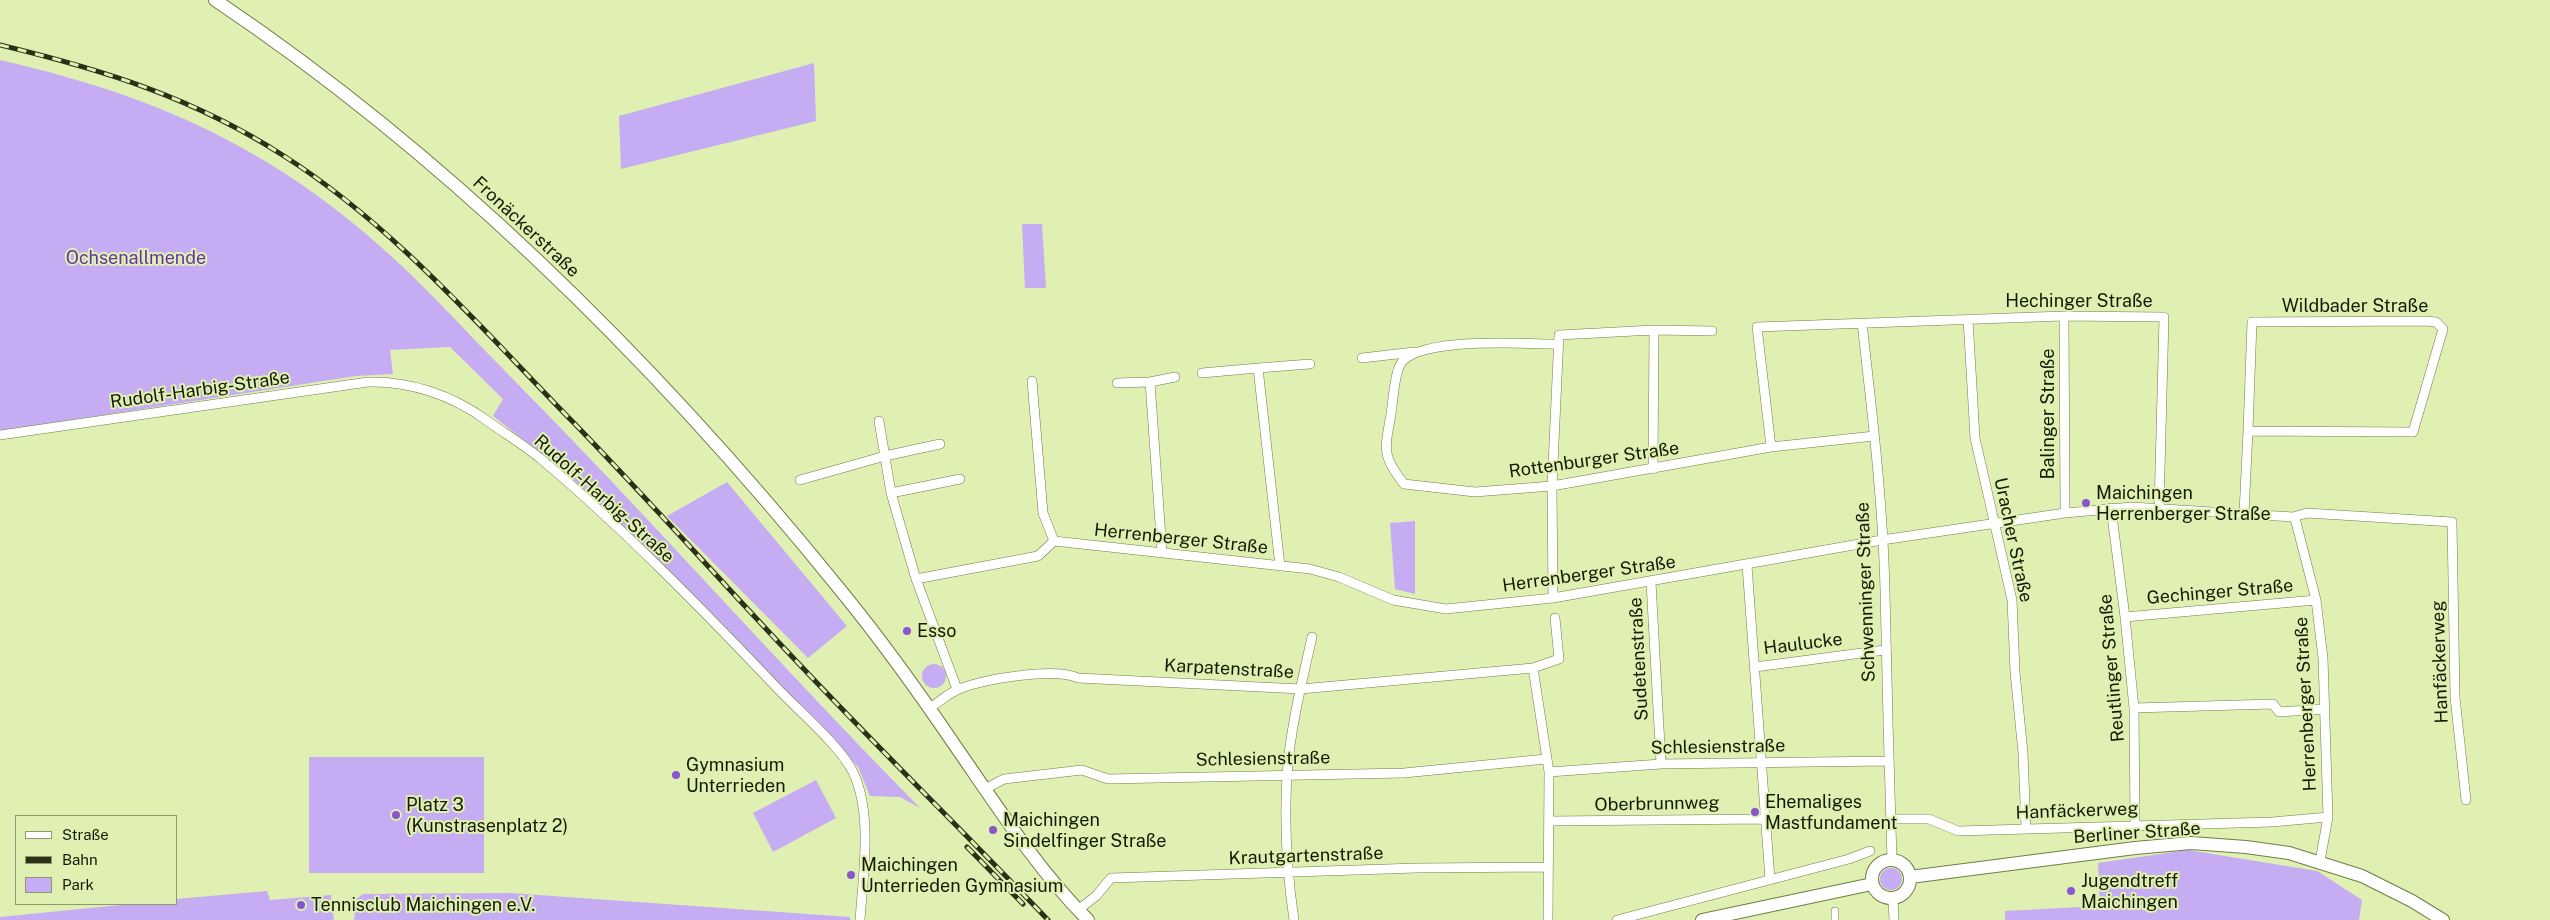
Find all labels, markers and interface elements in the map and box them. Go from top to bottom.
street label: Fronäckerstraße [468,172,584,282]
park label: Ochsenallmende [66,247,206,269]
street label: Hechinger Straße [2005,290,2153,312]
street label: Wildbader Straße [2282,295,2428,317]
street label: Balinger Straße [2037,348,2059,480]
street label: Rudolf-Harbig-Straße [109,367,291,413]
street label: Rudolf-Harbig-Straße [529,430,679,568]
street label: Rottenburger Straße [1507,437,1681,483]
street label: Uracher Straße [1989,476,2037,604]
place label: Maichingen Herrenberger Straße [2096,482,2271,524]
marker: Maichingen Herrenberger Straße [2080,497,2092,509]
street label: Schwenninger Straße [1852,502,1880,682]
street label: Herrenberger Straße [1093,519,1269,559]
street label: Herrenberger Straße [1501,551,1677,597]
street label: Gechinger Straße [2146,575,2294,609]
street label: Reutlinger Straße [2095,593,2129,743]
street label: Sudetenstraße [1625,597,1653,721]
street label: Hanfäckerweg [2427,600,2453,724]
street label: Herrenberger Straße [2291,616,2321,792]
place label: Esso [917,620,956,642]
marker: Esso [901,625,913,637]
street label: Haulucke [1762,628,1844,660]
street label: Karpatenstraße [1164,655,1294,683]
street label: Schlesienstraße [1650,735,1786,759]
street label: Schlesienstraße [1195,747,1331,771]
place label: Gymnasium Unterrieden [686,754,786,796]
marker: Gymnasium Unterrieden [670,769,682,781]
place label: Ehemaliges Mastfundament [1765,791,1897,834]
street label: Oberbrunnweg [1594,792,1720,816]
place label: Platz 3 (Kunstrasenplatz 2) [406,794,568,836]
street label: Hanfäckerweg [2015,798,2139,824]
marker: Ehemaliges Mastfundament [1749,806,1761,818]
marker: Platz 3 (Kunstrasenplatz 2) [390,809,402,821]
place label: Maichingen Sindelfinger Straße [1003,809,1166,852]
legend [15,815,178,905]
street label: Berliner Straße [2073,818,2201,848]
marker: Maichingen Sindelfinger Straße [987,824,999,836]
text: Straße [62,826,109,843]
street label: Krautgartenstraße [1228,843,1384,869]
text: Bahn [62,851,98,868]
place label: Maichingen Unterrieden Gymnasium [861,854,1063,896]
marker: Maichingen Unterrieden Gymnasium [845,869,857,881]
place label: Jugendtreff Maichingen [2081,870,2178,912]
text: Park [62,876,94,893]
marker: Jugendtreff Maichingen [2065,885,2077,897]
place label: Tennisclub Maichingen e.V. [311,894,535,916]
marker: Tennisclub Maichingen e.V. [295,899,307,911]

